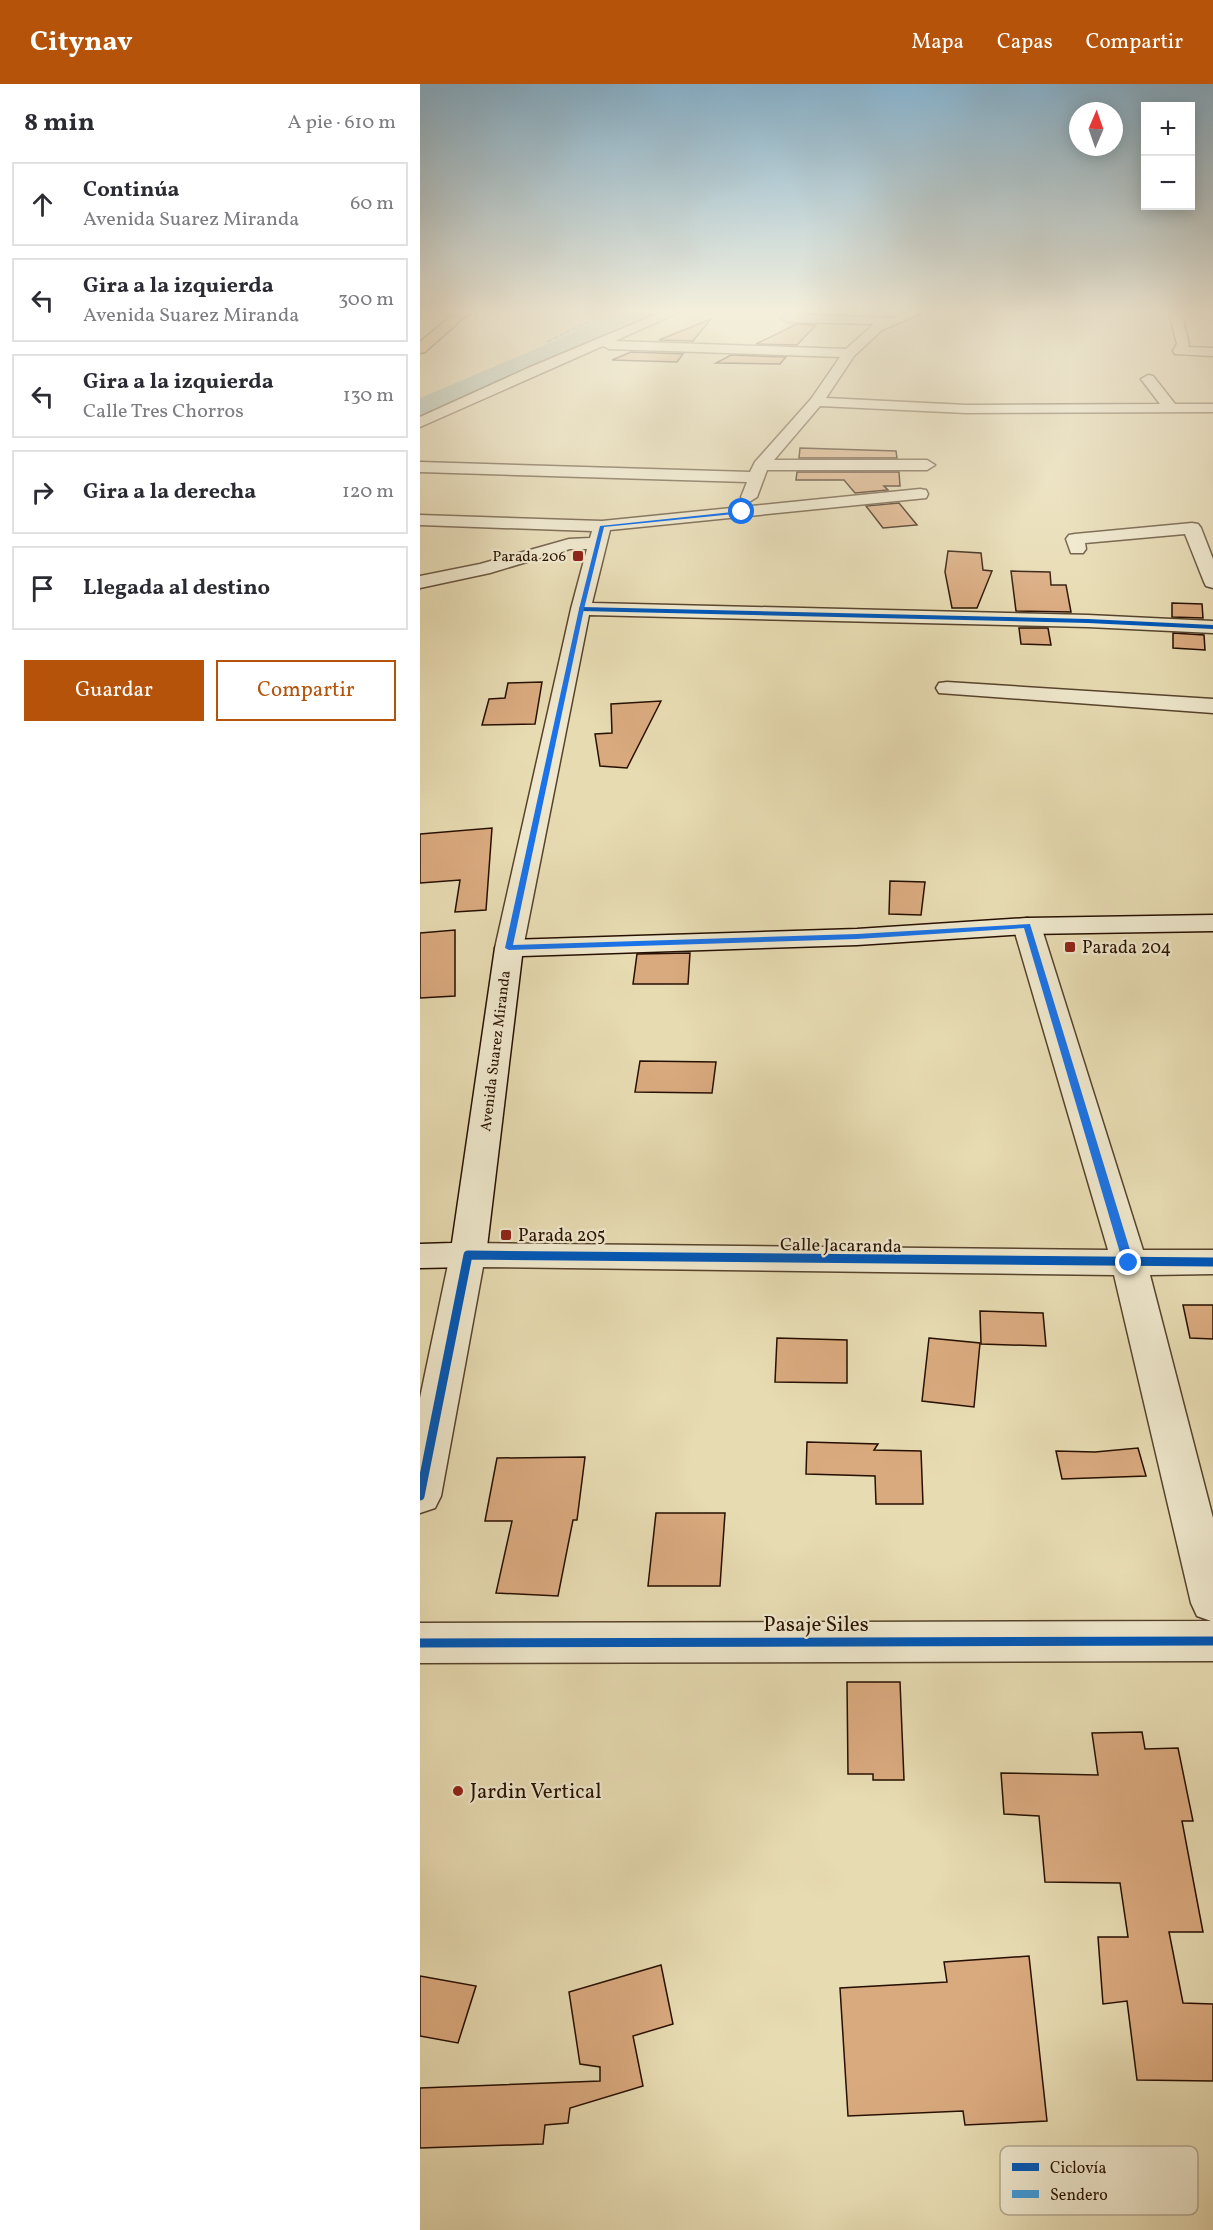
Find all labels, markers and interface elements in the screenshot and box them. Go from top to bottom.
text: Citynav [30,23,133,62]
text: Mapa [912,28,964,57]
text: Capas [997,28,1053,57]
text: Compartir [1086,28,1183,57]
north arrow [1069,102,1123,156]
map controls [1141,102,1195,210]
button: + [1141,102,1195,156]
text: 8 min [24,105,95,141]
text: A pie · 610 m [287,109,396,137]
button: − [1141,156,1195,210]
text: Continúa [83,175,180,206]
icon: ahead [26,188,59,221]
text: 60 m [350,190,394,218]
text: Avenida Suarez Miranda [83,206,299,234]
text: Gira a la izquierda [83,271,274,302]
icon: left [26,284,59,317]
text: 300 m [338,286,394,314]
text: Avenida Suarez Miranda [83,302,299,330]
text: Gira a la izquierda [83,367,274,398]
icon: left [26,380,59,413]
text: 130 m [343,382,394,410]
text: Calle Tres Chorros [83,398,244,426]
icon: right [26,476,59,509]
text: Gira a la derecha [83,477,256,508]
text: 120 m [342,478,394,506]
route start [728,498,754,524]
place label: Parada 206 [492,547,566,568]
marker: Parada 206 [571,549,585,563]
icon: arrive [26,572,59,605]
text: Llegada al destino [83,573,270,604]
button: Guardar [24,660,204,721]
button: Compartir [216,660,396,721]
place label: Parada 204 [1082,936,1171,961]
marker: Parada 204 [1063,940,1077,954]
street label: Avenida Suarez Miranda [476,969,517,1133]
place label: Parada 205 [518,1224,605,1249]
marker: Parada 205 [499,1228,513,1242]
street label: Calle Jacaranda [780,1233,902,1260]
route end [1115,1249,1141,1275]
street label: Pasaje Siles [763,1611,869,1640]
place label: Jardin Vertical [470,1778,601,1807]
marker: Jardin Vertical [451,1784,465,1798]
legend [1000,2146,1198,2215]
text: Ciclovía [1050,2158,1106,2180]
text: Sendero [1050,2185,1108,2207]

